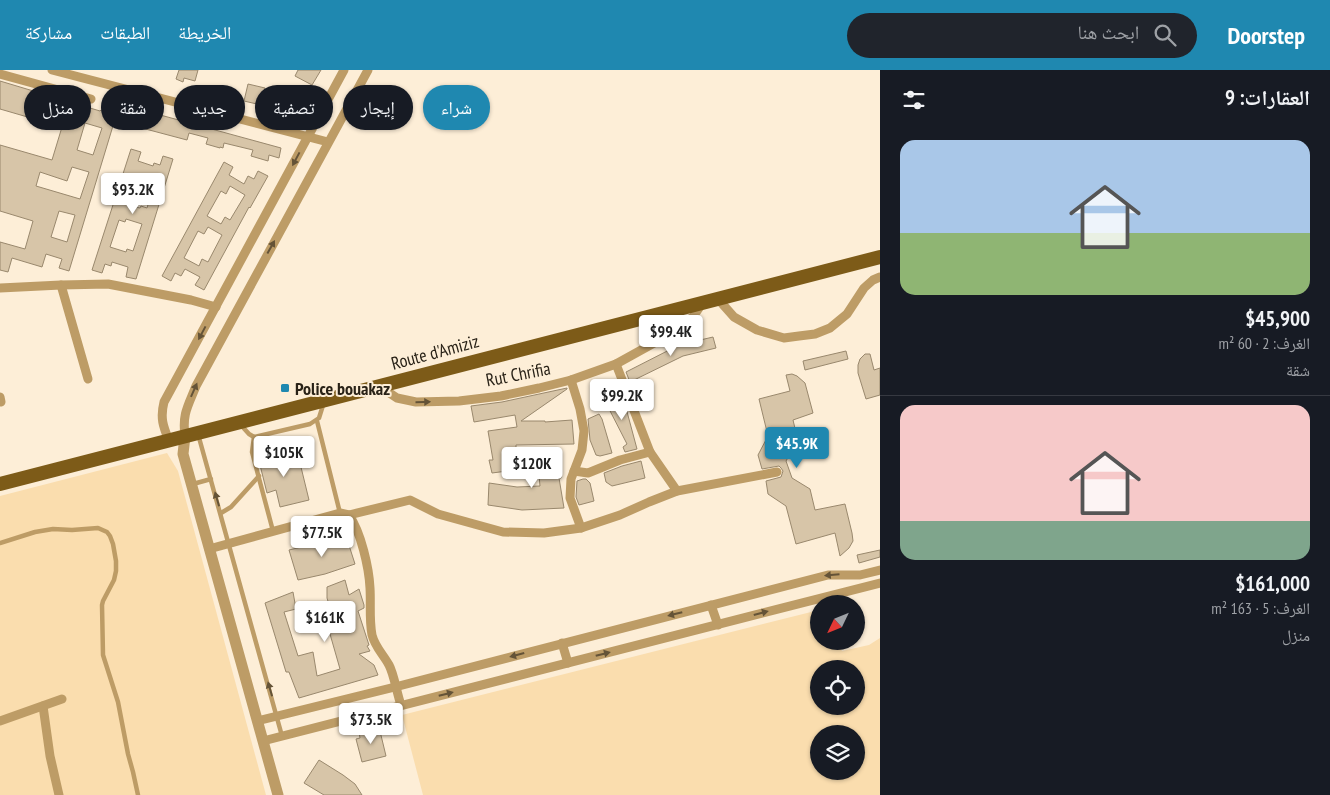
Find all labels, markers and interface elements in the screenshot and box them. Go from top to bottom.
search box [847,13,1197,58]
text: ابحث هنا [1077,20,1139,44]
text: Doorstep [1227,20,1305,51]
text: مشاركة [25,21,72,44]
text: الطبقات [100,21,150,44]
text: الخريطة [178,21,231,44]
icon: search [1151,21,1179,49]
text: العقارات: 9 [1225,84,1310,111]
chip: منزل [24,85,91,130]
chip: شقة [101,85,164,130]
chip: جديد [174,85,245,130]
chip: تصفية [255,85,333,130]
chip: إيجار [343,85,413,130]
chip: شراء [423,85,490,130]
icon: filters [900,86,928,114]
one-way arrow [291,152,300,166]
pin: $93.2K [92,172,174,215]
icon: home [1060,172,1150,262]
text: $93.2K [112,179,154,199]
one-way arrow [267,240,276,253]
text: $45,900 [1245,305,1310,332]
pin: $99.4K [630,314,712,357]
text: $99.4K [650,321,692,341]
one-way arrow [198,326,206,340]
street label: Route d'Amiziz [389,329,481,375]
text: الغرف: 2 · 60 m² [1219,333,1310,353]
street label: Rut Chrifia [484,356,552,392]
text: شقة [1286,360,1310,380]
place label: Police bouakaz [295,377,390,400]
pin: $99.2K [581,378,663,421]
marker: Police bouakaz [279,382,291,394]
one-way arrow [191,383,199,397]
text: $99.2K [601,385,643,405]
one-way arrow [416,397,432,405]
pin: $45.9K [756,426,838,469]
text: $45.9K [776,433,818,453]
pin: $105K [249,436,319,478]
icon: home [1060,438,1150,528]
text: $105K [265,442,303,462]
pin: $120K [497,446,567,489]
text: $120K [513,453,551,473]
one-way arrow [212,491,220,506]
pin: $77.5K [281,516,363,558]
text: $77.5K [302,522,342,542]
text: $161,000 [1235,570,1310,597]
one-way arrow [824,571,840,579]
north arrow [810,595,865,650]
map controls [810,595,865,780]
text: الغرف: 5 · 163 m² [1211,598,1310,618]
pin: $161K [290,600,360,643]
text: $161K [306,607,344,627]
one-way arrow [753,609,768,617]
one-way arrow [667,611,682,619]
text: منزل [1282,625,1310,645]
one-way arrow [596,650,611,658]
one-way arrow [510,651,525,659]
button: locate [810,660,865,715]
one-way arrow [265,681,273,696]
one-way arrow [438,690,453,698]
pin: $73.5K [330,702,412,745]
text: $73.5K [350,709,392,729]
button: layers [810,725,865,780]

